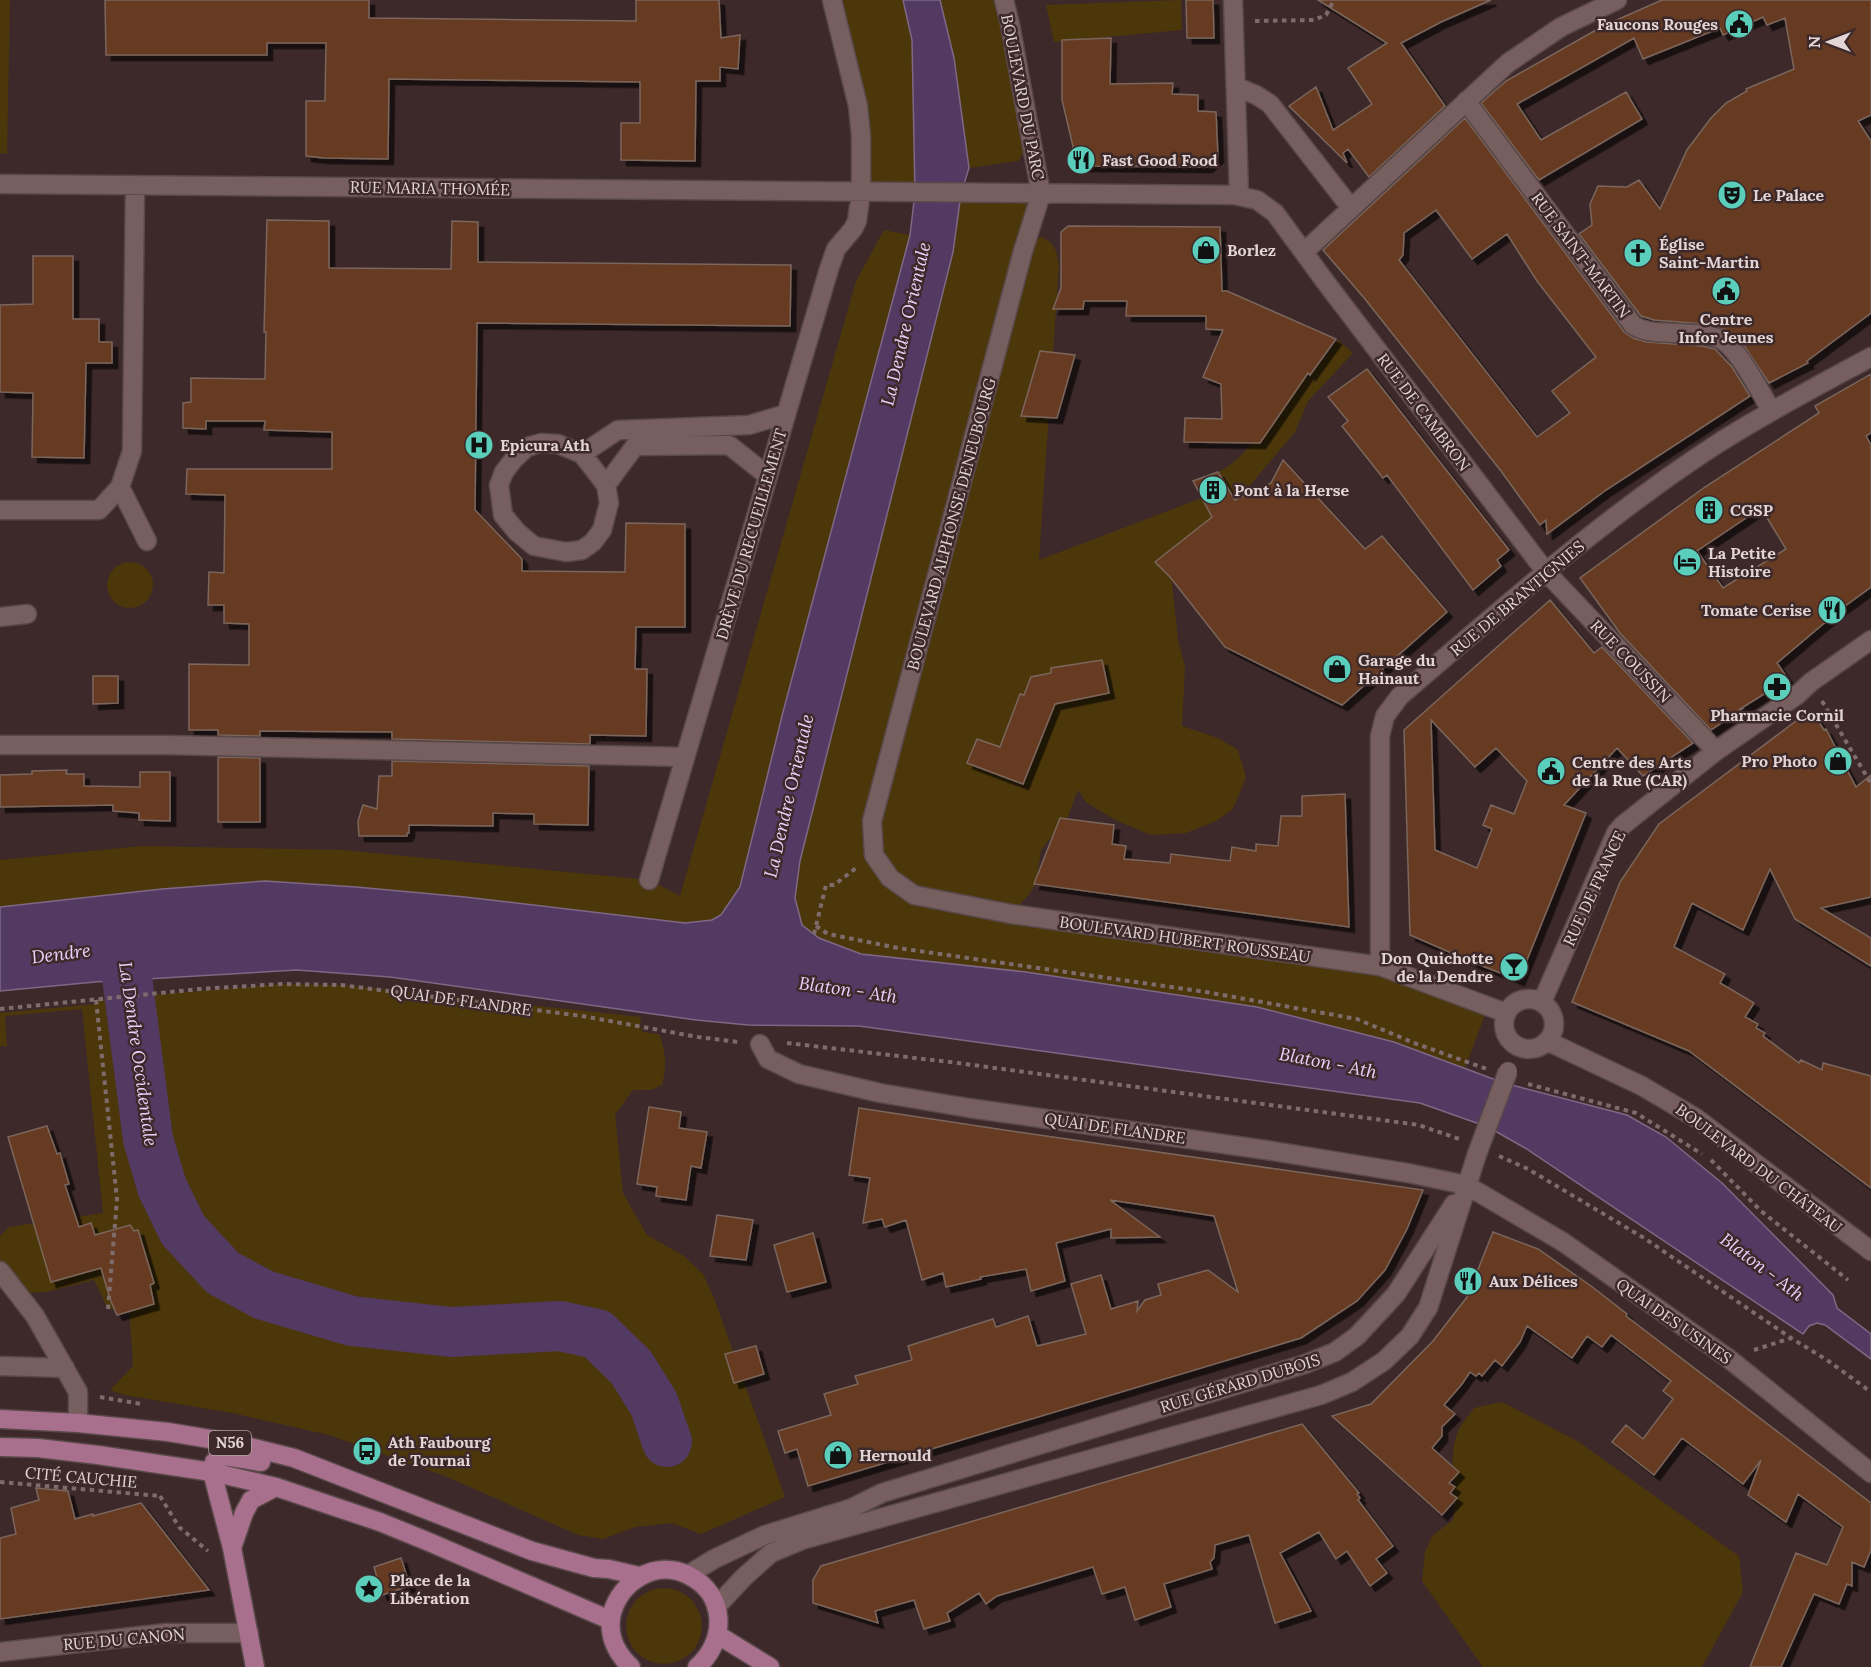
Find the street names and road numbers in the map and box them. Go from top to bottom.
street label: BOULEVARD DU PARC [997,13,1049,181]
street label: RUE MARIA THOMÉE [350,177,510,199]
street label: RUE SAINT-MARTIN [1527,188,1635,322]
street label: RUE DE CAMBRON [1373,349,1475,475]
street label: BOULEVARD ALPHONSE DENEUBOURG [902,376,1000,672]
street label: DRÈVE DU RECUEILLEMENT [711,426,791,642]
street label: RUE DE BRANTIGNIES [1446,536,1588,660]
street label: RUE COUSSIN [1586,615,1676,707]
street label: RUE DE FRANCE [1559,827,1629,949]
street label: BOULEVARD HUBERT ROUSSEAU [1058,911,1312,967]
street label: QUAI DE FLANDRE [389,980,533,1020]
street label: BOULEVARD DU CHÂTEAU [1672,1099,1846,1237]
street label: QUAI DE FLANDRE [1043,1108,1187,1148]
street label: QUAI DES USINES [1612,1274,1736,1368]
street label: RUE GÉRARD DUBOIS [1158,1349,1322,1417]
road number: N56 [209,1431,251,1455]
street label: CITÉ CAUCHIE [24,1462,138,1492]
street label: RUE DU CANON [62,1624,186,1654]

